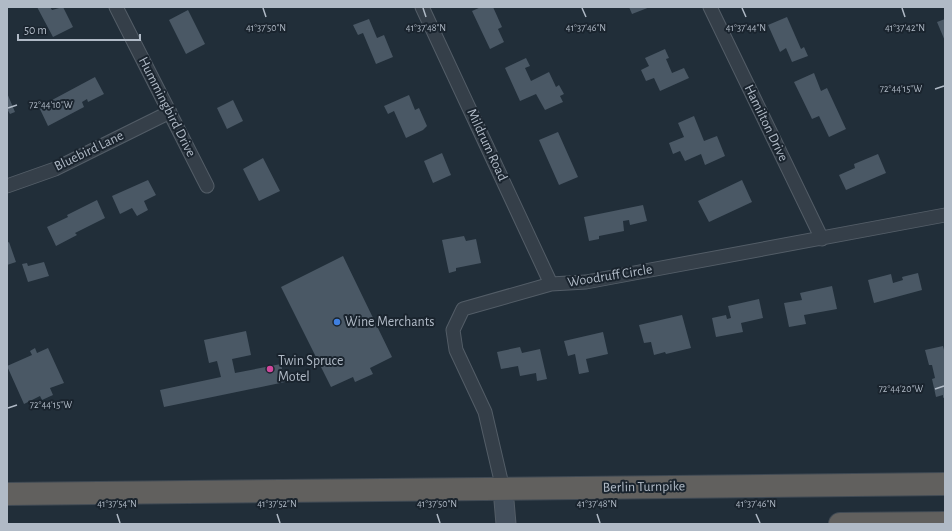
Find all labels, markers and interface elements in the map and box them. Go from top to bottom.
scale bar [18,16,140,42]
text: 41°37'50"N [246,23,286,33]
text: 41°37'48"N [406,23,446,33]
text: 41°37'46"N [566,23,606,33]
text: 41°37'44"N [726,23,766,33]
text: 41°37'42"N [885,23,925,33]
text: 50 m [24,24,47,36]
street label: Hummingbird Drive [136,55,198,159]
street label: Hamilton Drive [741,82,791,164]
text: 72°44'15"W [880,84,922,94]
text: 72°44'10"W [29,100,73,110]
street label: Mildrum Road [464,107,510,183]
street label: Bluebird Lane [52,128,126,174]
street label: Woodruff Circle [567,262,653,290]
place label: Wine Merchants [345,315,434,329]
marker: Wine Merchants [332,317,342,327]
place label: Twin Spruce Motel [278,354,343,384]
marker: Twin Spruce Motel [265,364,275,374]
text: 72°44'20"W [879,384,923,394]
text: 72°44'15"W [30,400,72,410]
street label: Berlin Turnpike [603,479,685,495]
text: 41°37'54"N [97,499,137,509]
text: 41°37'52"N [257,499,297,509]
text: 41°37'50"N [417,499,457,509]
text: 41°37'48"N [577,499,617,509]
text: 41°37'46"N [736,499,776,509]

